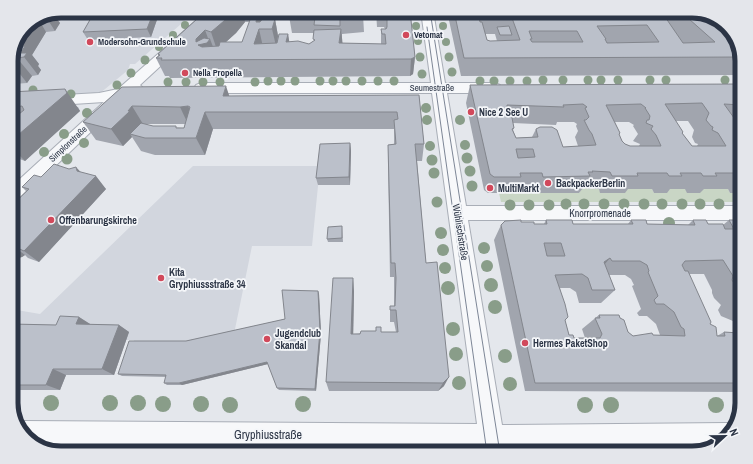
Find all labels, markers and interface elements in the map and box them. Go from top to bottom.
place label: Vetomat [414,29,443,41]
marker: Vetomat [401,30,411,40]
place label: Modersohn-Grundschule [98,36,186,48]
marker: Modersohn-Grundschule [85,37,95,47]
place label: Nella Propella [193,67,243,79]
marker: Nella Propella [180,68,190,78]
street label: Seumestraße [410,82,454,94]
place label: Nice 2 See U [479,106,528,119]
marker: Nice 2 See U [466,107,476,117]
street label: Simplonstraße [46,123,90,165]
place label: BackpackerBerlin [556,177,625,190]
marker: BackpackerBerlin [543,178,553,188]
place label: MultiMarkt [498,182,539,195]
marker: MultiMarkt [485,183,495,193]
street label: Wühlischstraße [450,203,471,262]
street label: Knorrpromenade [569,207,631,220]
place label: Offenbarungskirche [59,214,137,227]
marker: Offenbarungskirche [46,215,56,225]
place label: Kita Gryphiussstraße 34 [169,266,246,291]
marker: Kita Gryphiussstraße 34 [156,273,166,283]
place label: Jugendclub Skandal [275,327,321,352]
marker: Jugendclub Skandal [262,334,272,344]
place label: Hermes PaketShop [533,337,608,350]
marker: Hermes PaketShop [520,338,530,348]
north arrow [705,416,745,456]
street label: Gryphiusstraße [234,427,302,443]
text: N [727,427,742,438]

